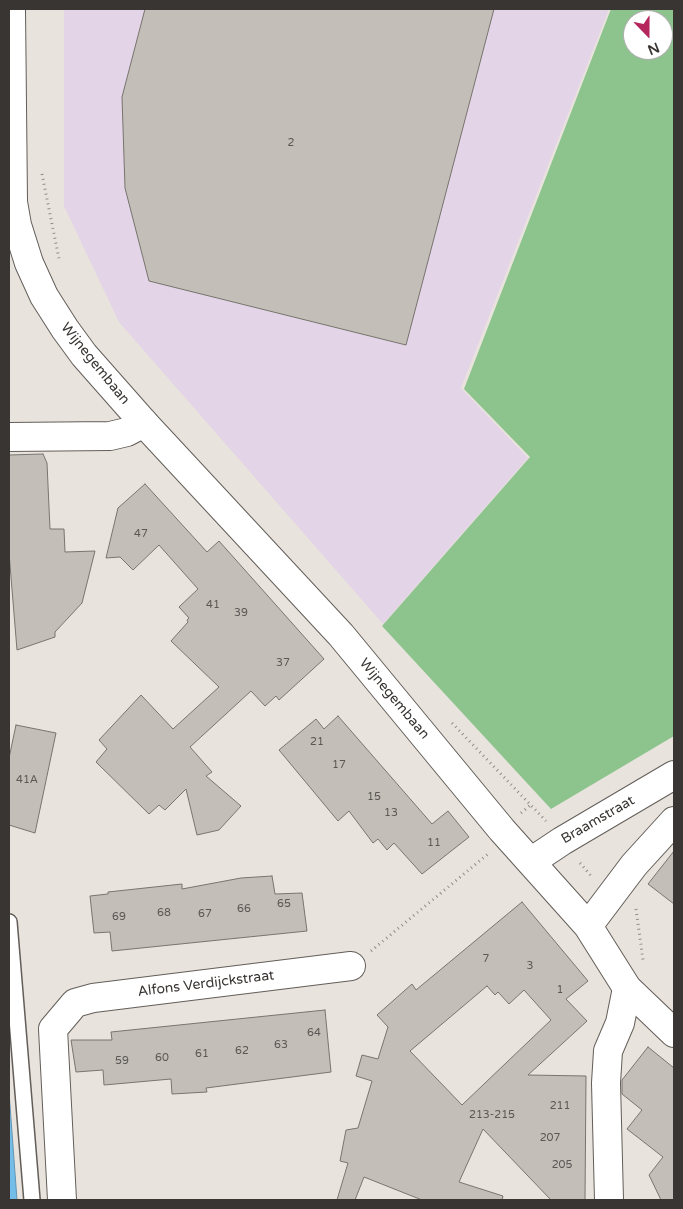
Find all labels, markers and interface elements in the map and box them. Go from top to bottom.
north arrow [623,10,673,60]
text: N [645,38,662,58]
house number: 2 [288,136,294,150]
street label: Wijnegembaan [57,320,133,408]
house number: 47 [134,527,148,541]
house number: 41 [206,598,220,612]
house number: 39 [234,606,248,620]
street label: Wijnegembaan [355,655,433,743]
house number: 37 [276,656,290,670]
house number: 21 [310,735,324,749]
house number: 17 [332,758,346,772]
house number: 41A [16,773,38,787]
house number: 15 [367,790,381,804]
street label: Braamstraat [558,792,638,848]
house number: 13 [384,806,398,820]
house number: 11 [427,836,441,850]
house number: 65 [277,897,291,911]
house number: 66 [237,902,251,916]
house number: 68 [157,906,171,920]
house number: 67 [198,907,212,921]
house number: 69 [112,910,126,924]
house number: 7 [483,952,489,966]
house number: 3 [527,959,533,973]
street label: Alfons Verdijckstraat [137,967,275,1001]
house number: 1 [557,983,563,997]
house number: 64 [307,1026,321,1040]
house number: 63 [274,1038,288,1052]
house number: 62 [235,1044,249,1058]
house number: 61 [195,1047,209,1061]
house number: 60 [155,1051,169,1065]
house number: 59 [115,1054,129,1068]
house number: 211 [550,1099,570,1113]
house number: 213-215 [469,1108,515,1122]
house number: 207 [540,1131,560,1145]
house number: 205 [552,1158,572,1172]

